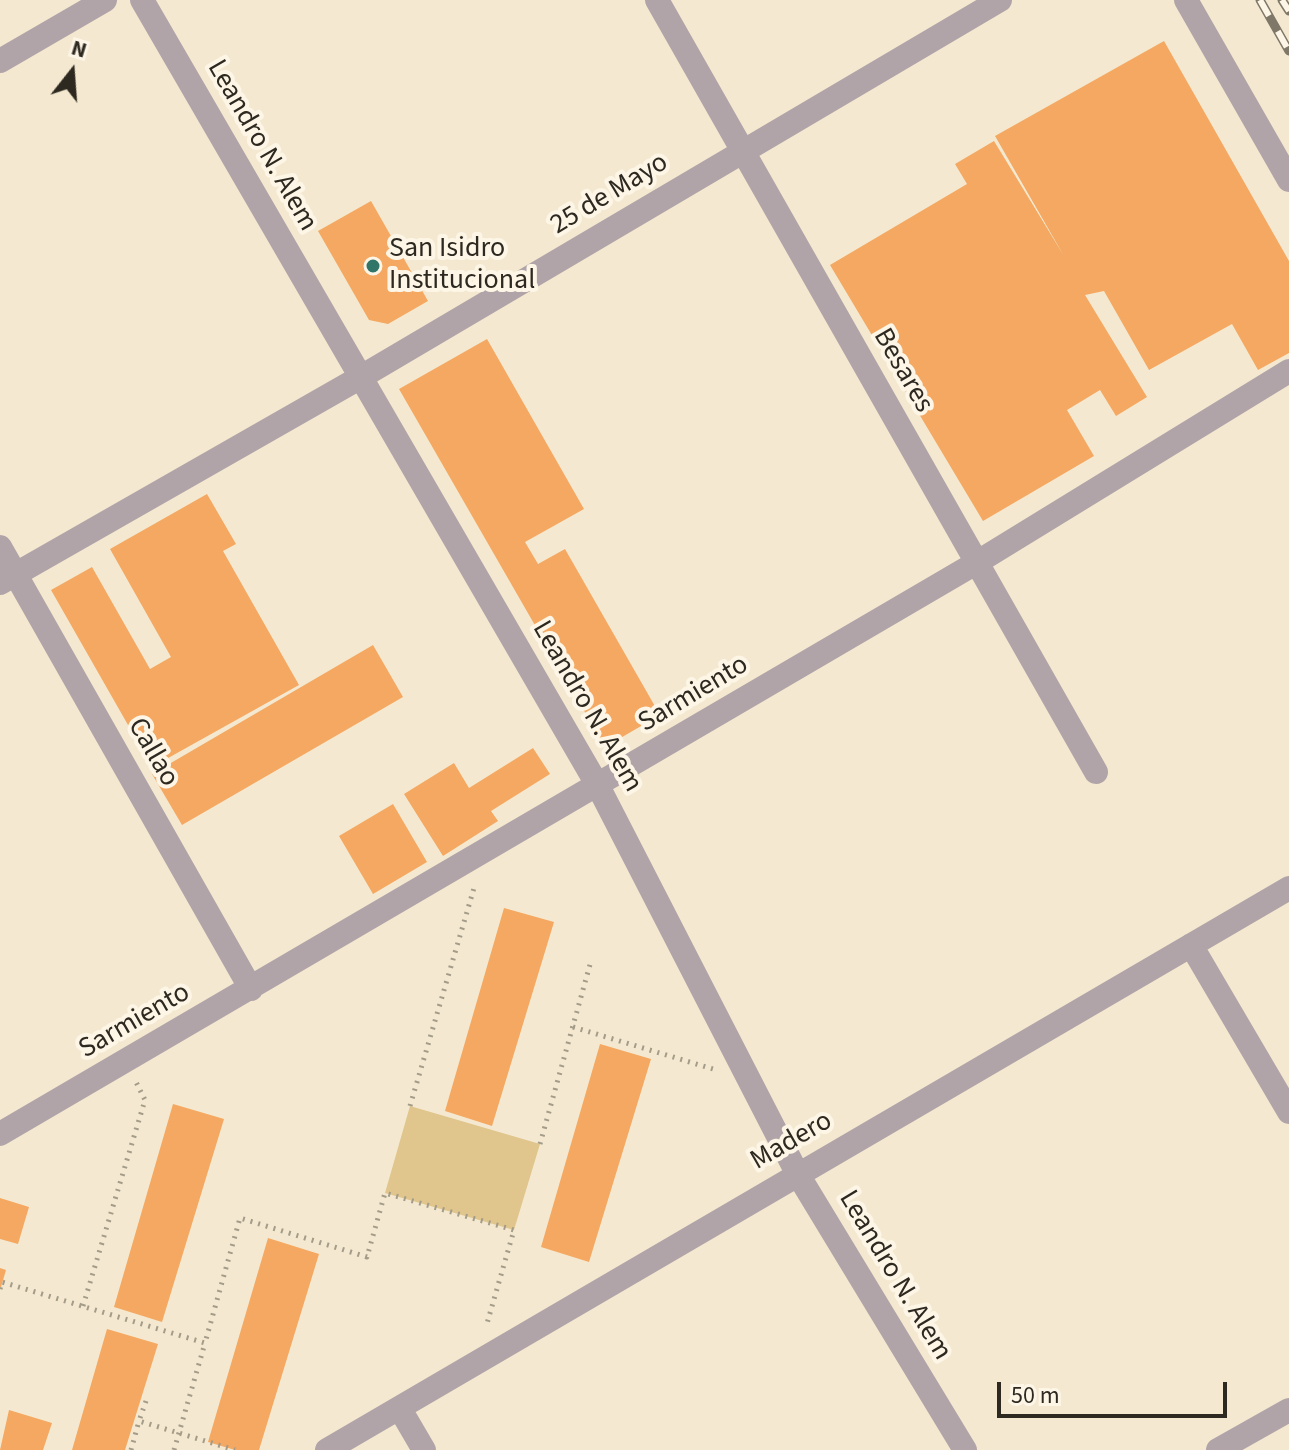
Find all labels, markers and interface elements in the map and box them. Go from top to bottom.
north arrow [32,32,112,112]
text: N [67,32,91,66]
street label: Leandro N. Alem [198,54,324,238]
street label: 25 de Mayo [545,147,675,243]
place label: San Isidro Institucional [389,233,535,299]
marker: San Isidro Institucional [364,257,382,275]
street label: Besares [865,323,939,419]
street label: Leandro N. Alem [523,615,649,799]
street label: Sarmiento [633,649,755,741]
street label: Callao [119,713,185,793]
street label: Sarmiento [74,977,196,1067]
street label: Madero [745,1105,839,1179]
street label: Leandro N. Alem [830,1185,958,1367]
scale bar [1001,1366,1231,1416]
text: 50 m [1011,1378,1060,1413]

